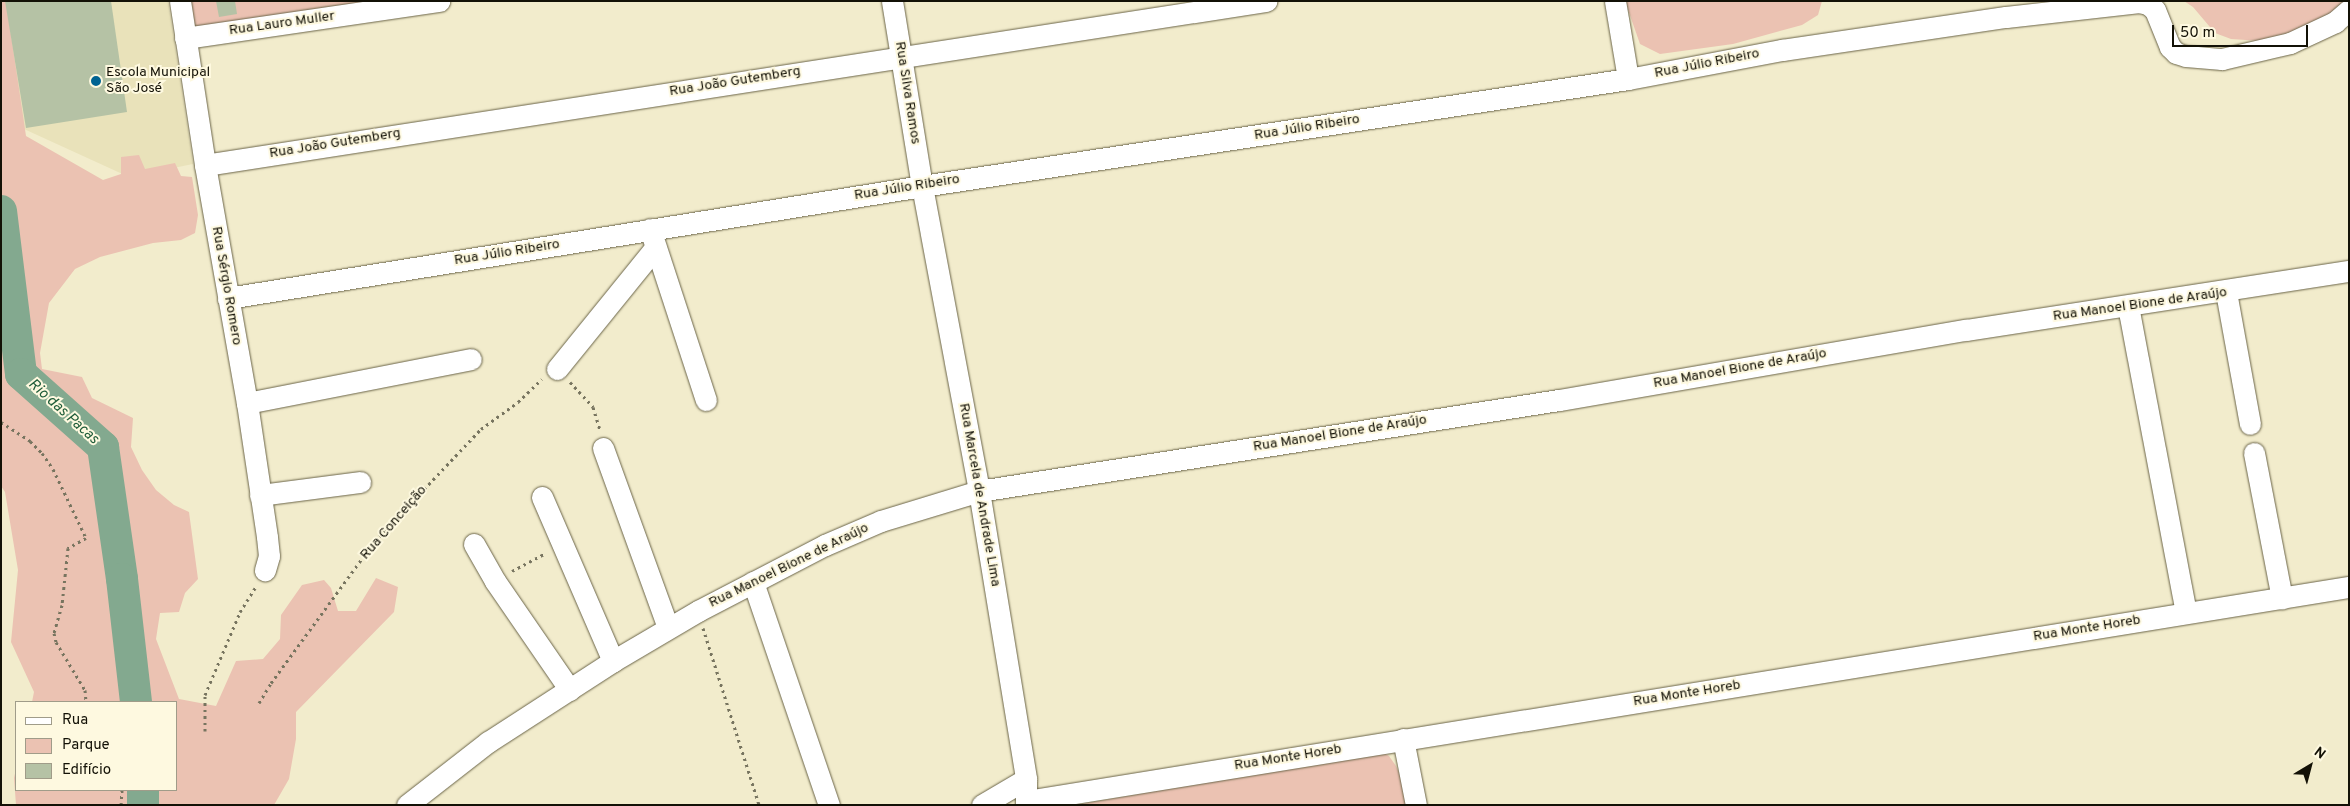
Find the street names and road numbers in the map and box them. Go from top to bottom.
street label: Rua Lauro Muller [228,8,336,40]
street label: Rua Silva Ramos [891,40,923,146]
street label: Rua Júlio Ribeiro [1653,46,1761,82]
street label: Rua João Gutemberg [668,63,802,101]
street label: Rua Júlio Ribeiro [1253,111,1361,145]
street label: Rua João Gutemberg [268,125,402,163]
street label: Rua Júlio Ribeiro [853,171,961,205]
street label: Rua Sérgio Romero [207,225,245,347]
street label: Rua Júlio Ribeiro [453,236,561,270]
street label: Rua Manoel Bione de Araújo [2052,284,2228,326]
street label: Rua Manoel Bione de Araújo [1652,345,1828,393]
street label: Rua Marcela de Andrade Lima [955,402,1003,588]
street label: Rua Manoel Bione de Araújo [1252,412,1428,456]
street label: Rua Conceição [357,482,431,564]
street label: Rua Manoel Bione de Araújo [706,520,872,612]
street label: Rua Monte Horeb [2032,612,2142,646]
street label: Rua Monte Horeb [1632,677,1742,711]
street label: Rua Monte Horeb [1233,741,1343,775]

